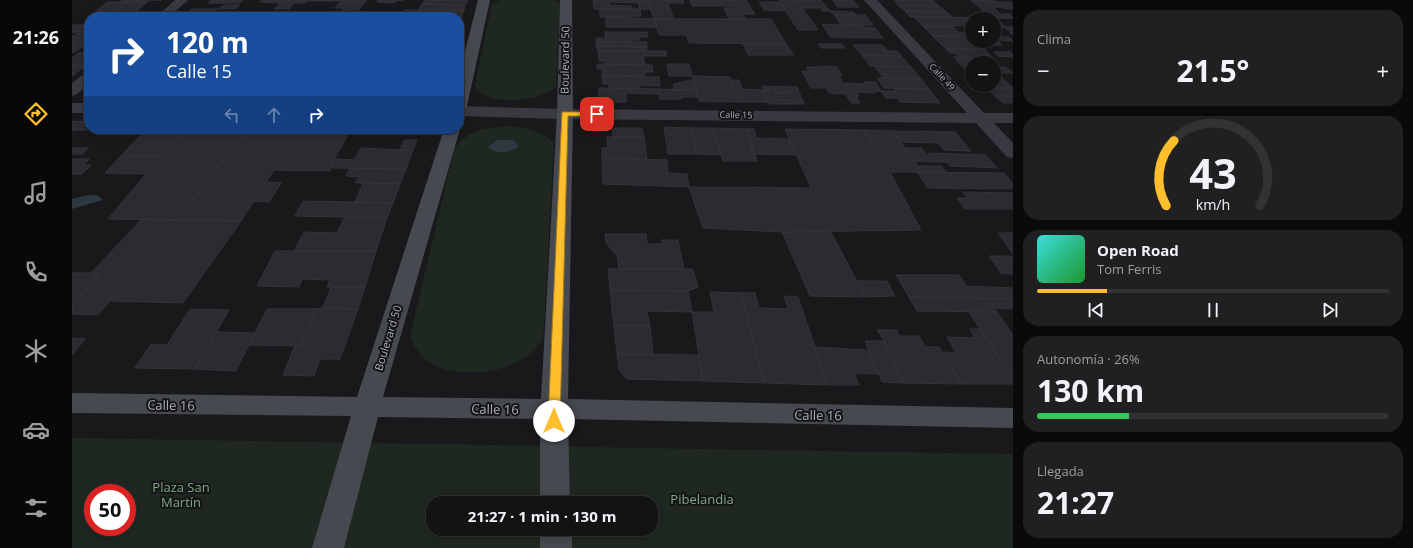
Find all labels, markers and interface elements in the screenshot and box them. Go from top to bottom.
map controls [965,12,1001,92]
button: + [965,12,1001,48]
text: 120 m [166,23,249,61]
text: 21:26 [13,25,59,49]
street label: Boulevard 50 [556,26,573,94]
icon: right [100,28,152,80]
text: Clima [1037,30,1071,48]
text: 21.5° [1177,50,1249,91]
text: − [1037,55,1050,85]
text: + [1376,55,1389,85]
button: − [965,56,1001,92]
text: Calle 15 [166,59,232,83]
street label: Calle 49 [926,60,958,93]
pin [580,97,614,131]
icon: directions [22,100,50,128]
icon: arrive [586,103,608,125]
icon: left [221,104,243,126]
icon: ahead [263,104,285,126]
icon: right [305,104,327,126]
street label: Calle 15 [719,108,753,121]
text: 43 [1189,145,1237,201]
icon: music [22,179,50,207]
text: km/h [1196,195,1230,214]
text: Open Road [1097,240,1179,260]
icon: phone [22,258,50,286]
text: Tom Ferris [1097,260,1162,278]
icon: previous [1085,299,1107,321]
icon: pause [1202,299,1224,321]
icon: next [1319,299,1341,321]
street label: Boulevard 50 [370,303,405,372]
icon: climate [22,337,50,365]
text: Autonomía · 26% [1037,350,1140,368]
text: 130 km [1037,370,1144,411]
street label: Calle 16 [147,396,195,414]
street label: Calle 16 [471,400,519,418]
position arrow [533,400,575,442]
street label: Calle 16 [794,406,842,424]
icon: car [22,416,50,444]
text: Llegada [1037,462,1084,480]
park label: Plaza San Martín [152,478,210,511]
text: 21:27 [1037,482,1114,523]
speed limit sign: 50 [84,484,136,536]
park label: Pibelandia [670,490,734,508]
icon: filters [22,494,50,522]
text: 21:27 · 1 min · 130 m [468,506,616,526]

